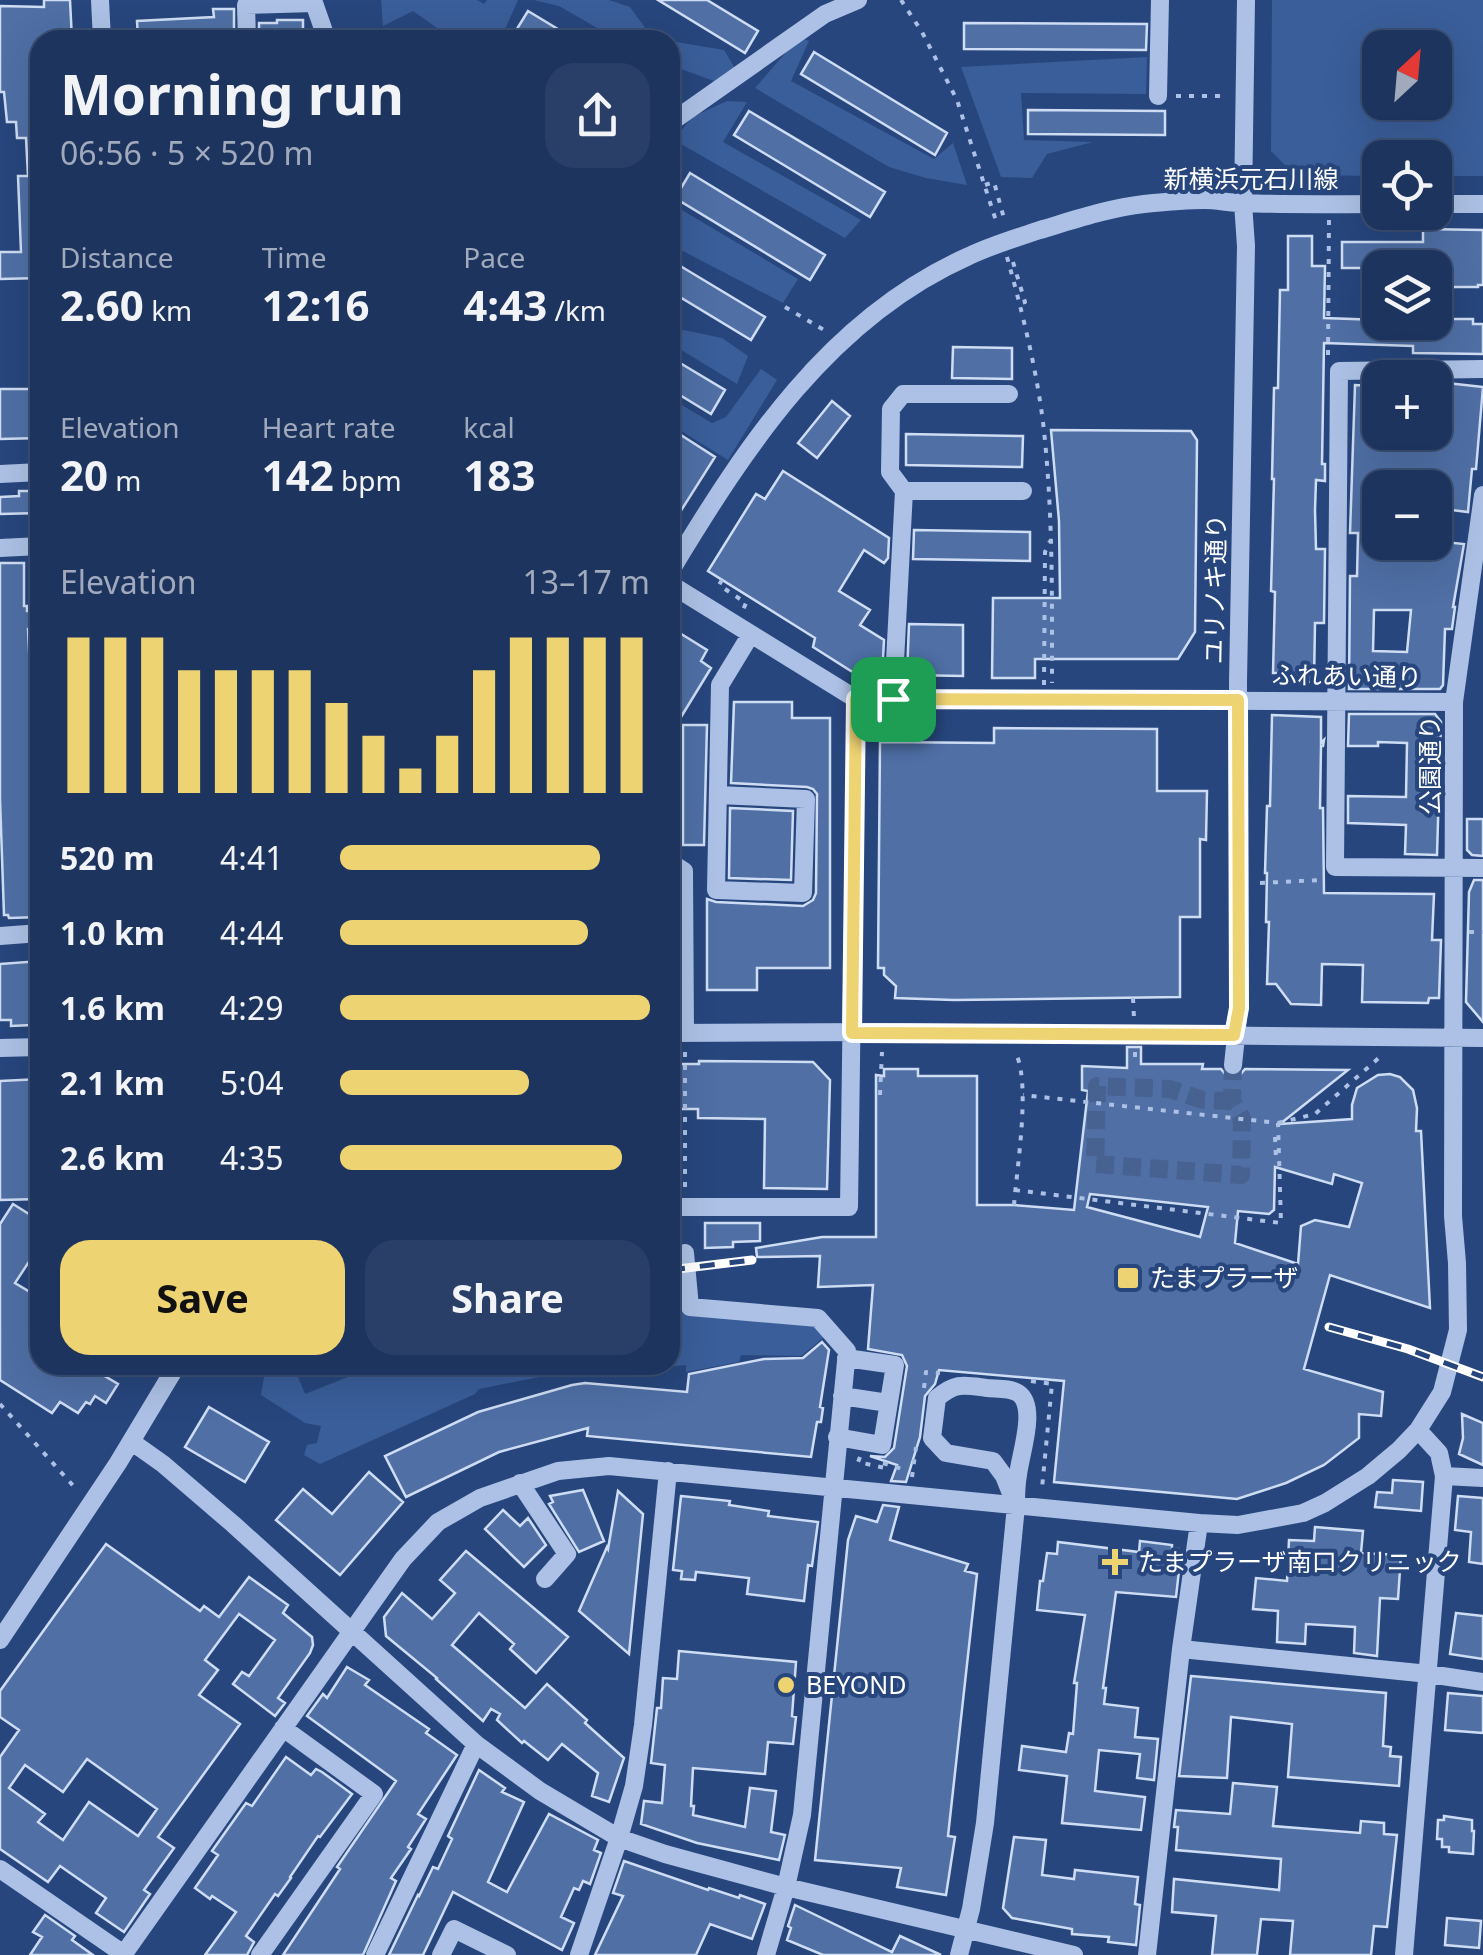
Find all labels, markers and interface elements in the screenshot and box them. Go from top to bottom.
north arrow [1362,30,1452,120]
map controls [1362,30,1452,560]
text: Morning run [60,56,404,131]
button: share [545,63,650,168]
text: 06:56 · 5 × 520 m [60,131,313,174]
button: locate [1362,140,1452,230]
street label: 新横浜元石川線 [1163,161,1339,195]
text: Distance [60,238,173,276]
text: Time [262,238,326,276]
text: Pace [463,238,525,276]
button: layers [1362,250,1452,340]
text: 2.60 [60,276,144,333]
text: 12:16 [262,276,370,333]
text: 4:43 [463,276,547,333]
text: km [144,291,192,329]
text: /km [547,291,606,329]
button: + [1362,360,1452,450]
text: Elevation [60,408,180,446]
text: Heart rate [262,408,395,446]
text: kcal [463,408,515,446]
text: 20 [60,446,108,503]
text: 142 [262,446,334,503]
text: 183 [463,446,535,503]
text: m [108,461,142,499]
text: bpm [334,461,402,499]
button: − [1362,470,1452,560]
street label: ユリノキ通り [1196,514,1232,664]
text: Elevation [60,560,197,603]
text: 13–17 m [523,560,650,603]
pin [851,657,936,742]
street label: ふれあい通り [1272,657,1422,693]
icon: arrive [866,672,921,727]
street label: 公園通り [1412,715,1446,815]
text: 520 m [60,836,154,879]
text: 4:41 [220,836,284,879]
text: 1.0 km [60,911,165,954]
text: 4:44 [220,911,284,954]
text: 1.6 km [60,986,165,1029]
text: 4:29 [220,986,284,1029]
text: 2.1 km [60,1061,165,1104]
text: 5:04 [220,1061,284,1104]
text: 2.6 km [60,1136,165,1179]
text: 4:35 [220,1136,284,1179]
button: Save [60,1240,345,1355]
button: Share [365,1240,650,1355]
place label: たまプラーザ [1150,1260,1299,1294]
marker: たまプラーザ [1115,1265,1141,1291]
place label: たまプラーザ南口クリニック [1138,1544,1462,1578]
marker: たまプラーザ南口クリニック [1102,1549,1128,1575]
place label: BEYOND [806,1667,907,1701]
marker: BEYOND [775,1674,797,1696]

